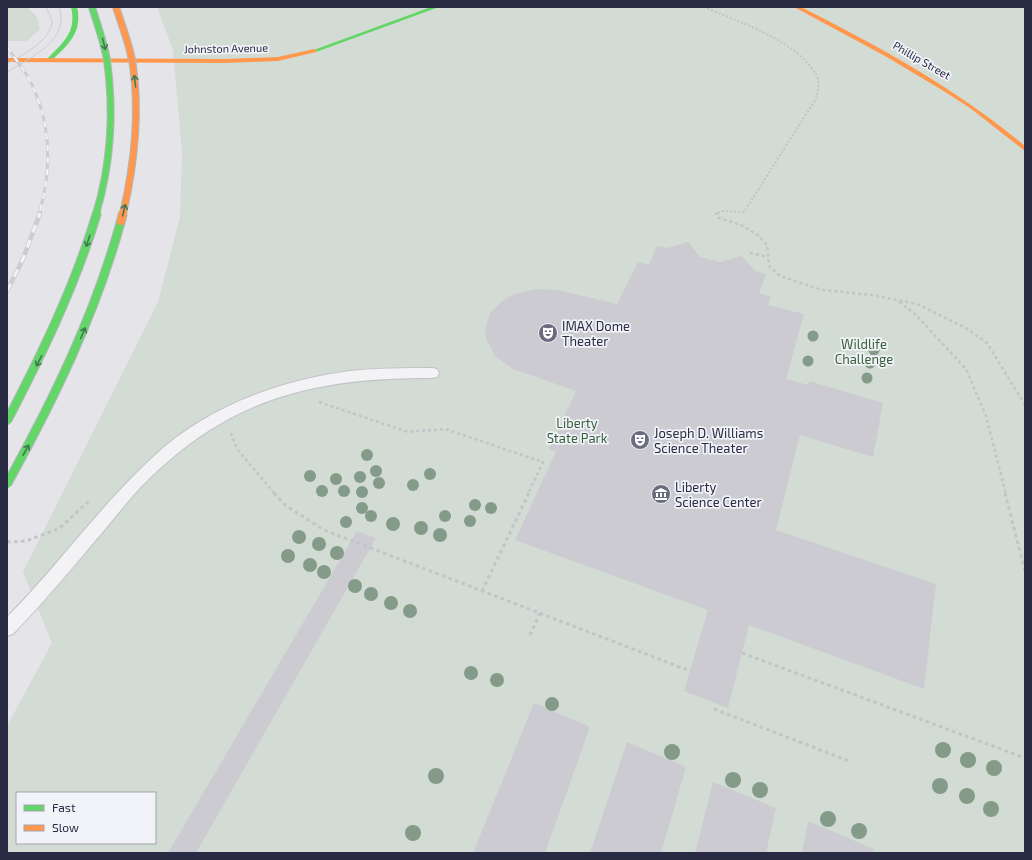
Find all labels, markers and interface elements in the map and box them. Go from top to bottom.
one-way arrow [101,37,109,50]
street label: Phillip Street [891,38,953,82]
street label: Johnston Avenue [184,41,268,55]
one-way arrow [131,75,139,88]
one-way arrow [121,204,129,217]
one-way arrow [84,234,91,247]
place label: IMAX Dome Theater [562,318,630,349]
theatre icon: IMAX Dome Theater [537,322,559,344]
one-way arrow [80,327,88,339]
park label: Wildlife Challenge [835,336,893,367]
one-way arrow [35,355,42,367]
park label: Liberty State Park [547,415,608,446]
place label: Joseph D. Williams Science Theater [654,425,763,456]
theatre icon: Joseph D. Williams Science Theater [629,429,651,451]
one-way arrow [23,444,30,456]
place label: Liberty Science Center [675,479,762,510]
museum icon: Liberty Science Center [650,483,672,505]
legend [16,792,156,844]
text: Fast [52,800,76,814]
text: Slow [52,820,79,834]

